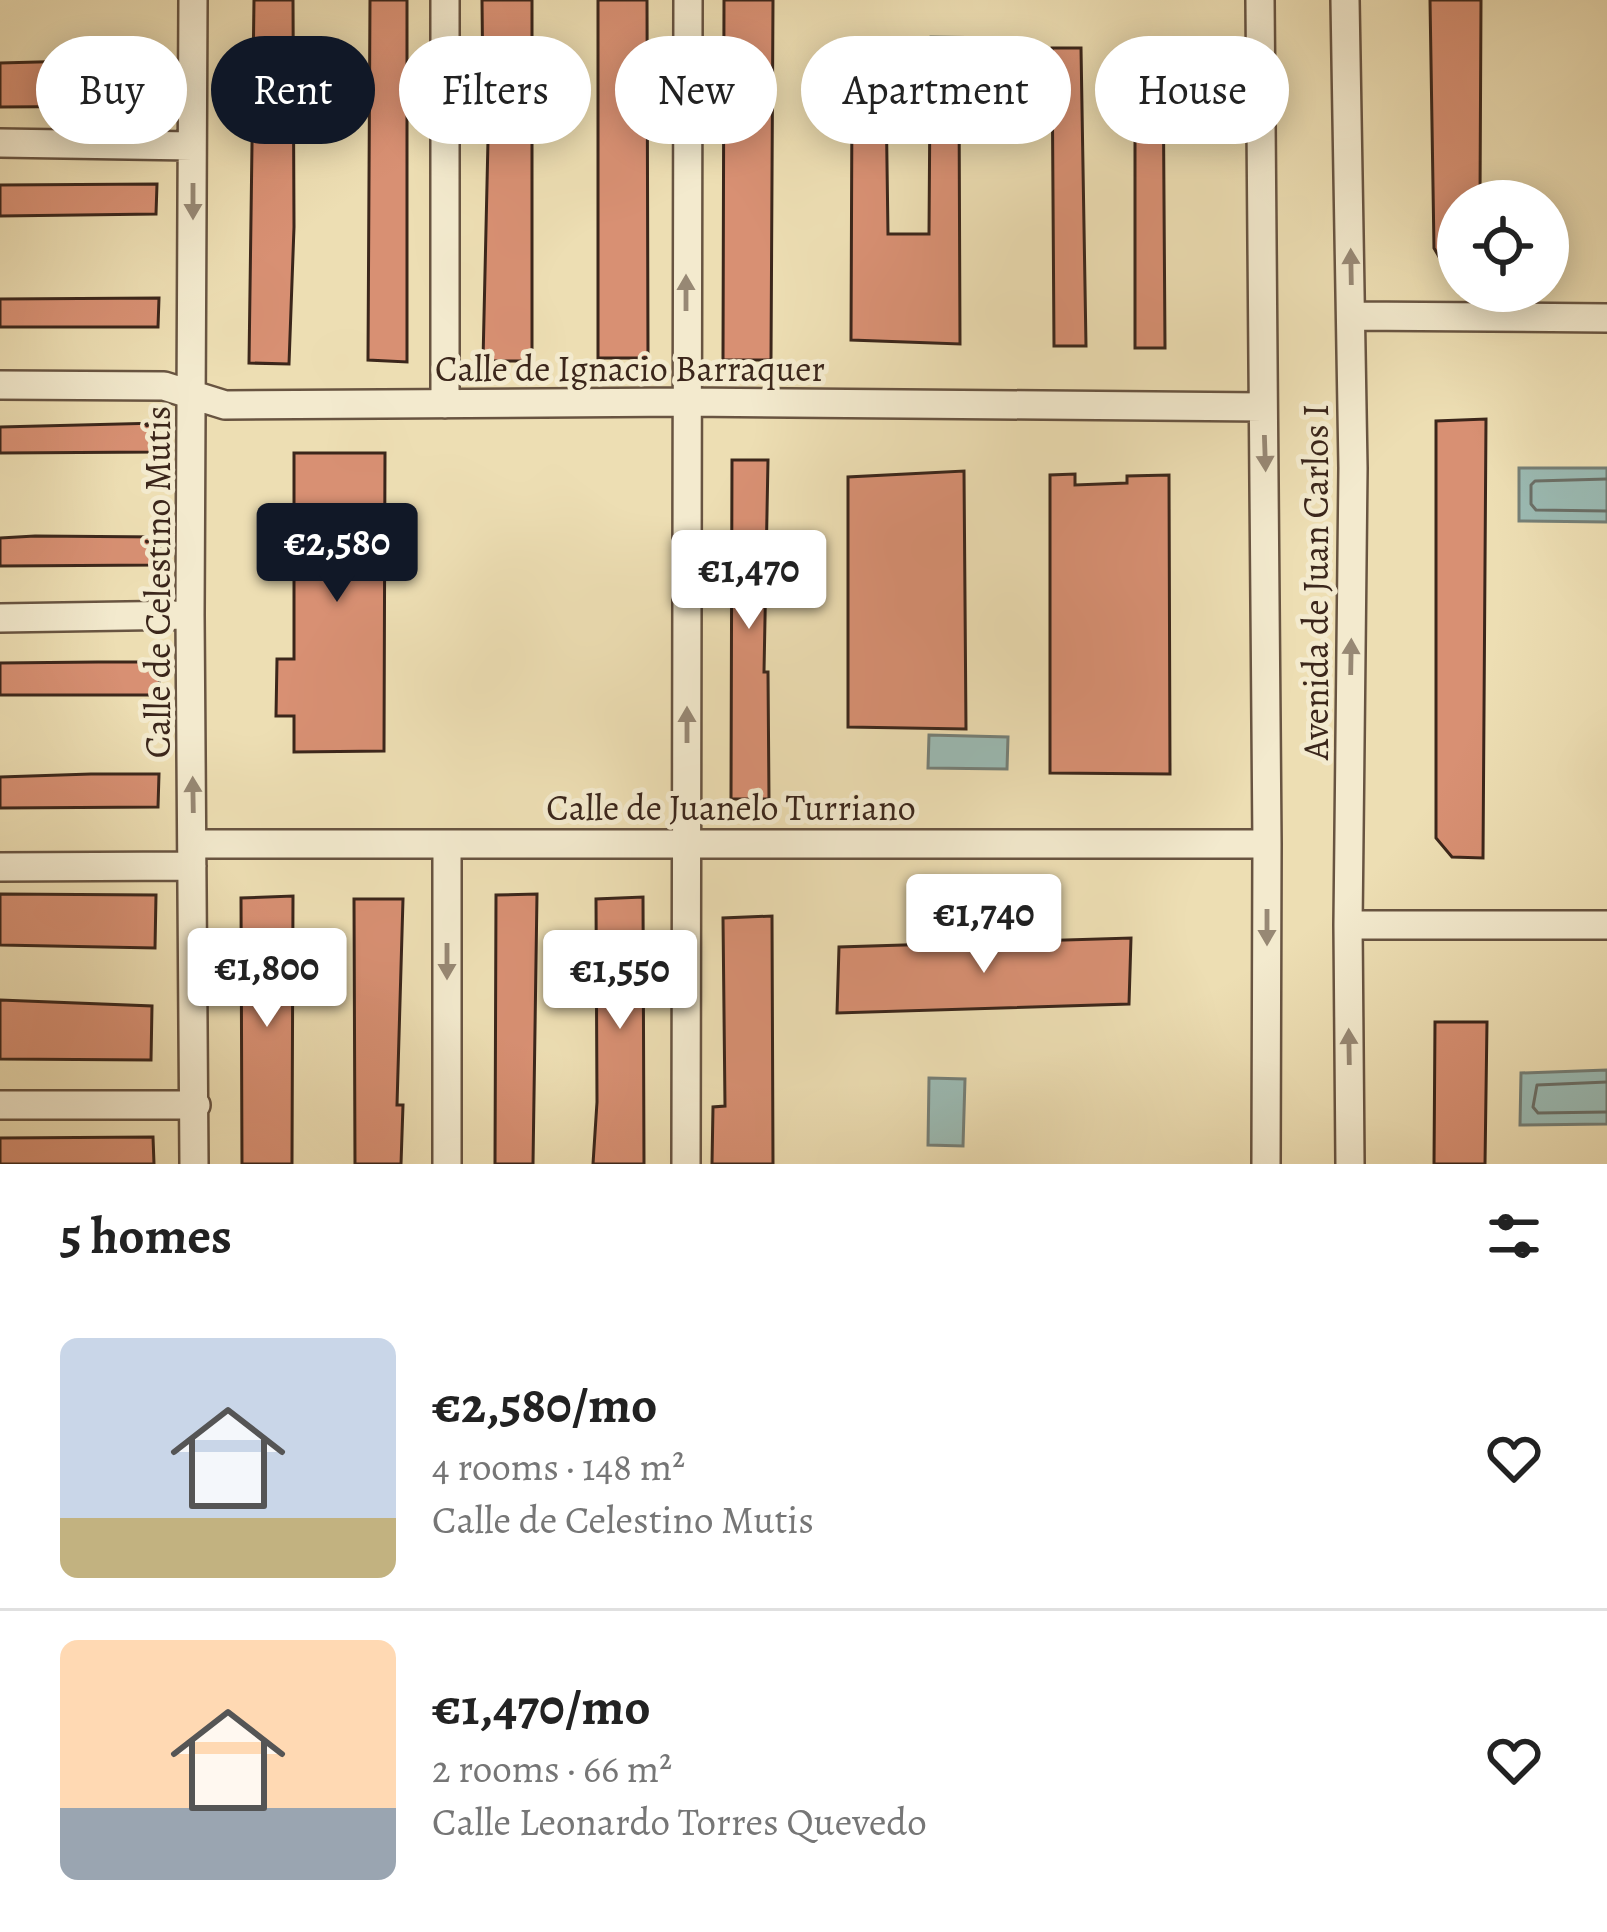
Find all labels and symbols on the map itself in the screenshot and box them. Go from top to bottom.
one-way arrow [183,183,203,221]
one-way arrow [1341,247,1360,285]
one-way arrow [676,273,696,311]
street label: Calle de Ignacio Barraquer [435,344,825,393]
street label: Avenida de Juan Carlos I [1291,404,1340,761]
street label: Calle de Celestino Mutis [133,406,182,758]
one-way arrow [1255,435,1274,473]
pin: €2,580 [239,503,435,605]
pin: €1,470 [651,530,847,632]
one-way arrow [1341,637,1361,675]
one-way arrow [677,705,697,743]
one-way arrow [183,775,203,813]
street label: Calle de Juanelo Turriano [546,783,916,832]
pin: €1,740 [886,874,1082,976]
one-way arrow [1257,909,1277,947]
pin: €1,800 [169,928,365,1030]
pin: €1,550 [522,930,718,1032]
one-way arrow [437,943,457,981]
one-way arrow [1339,1027,1359,1065]

